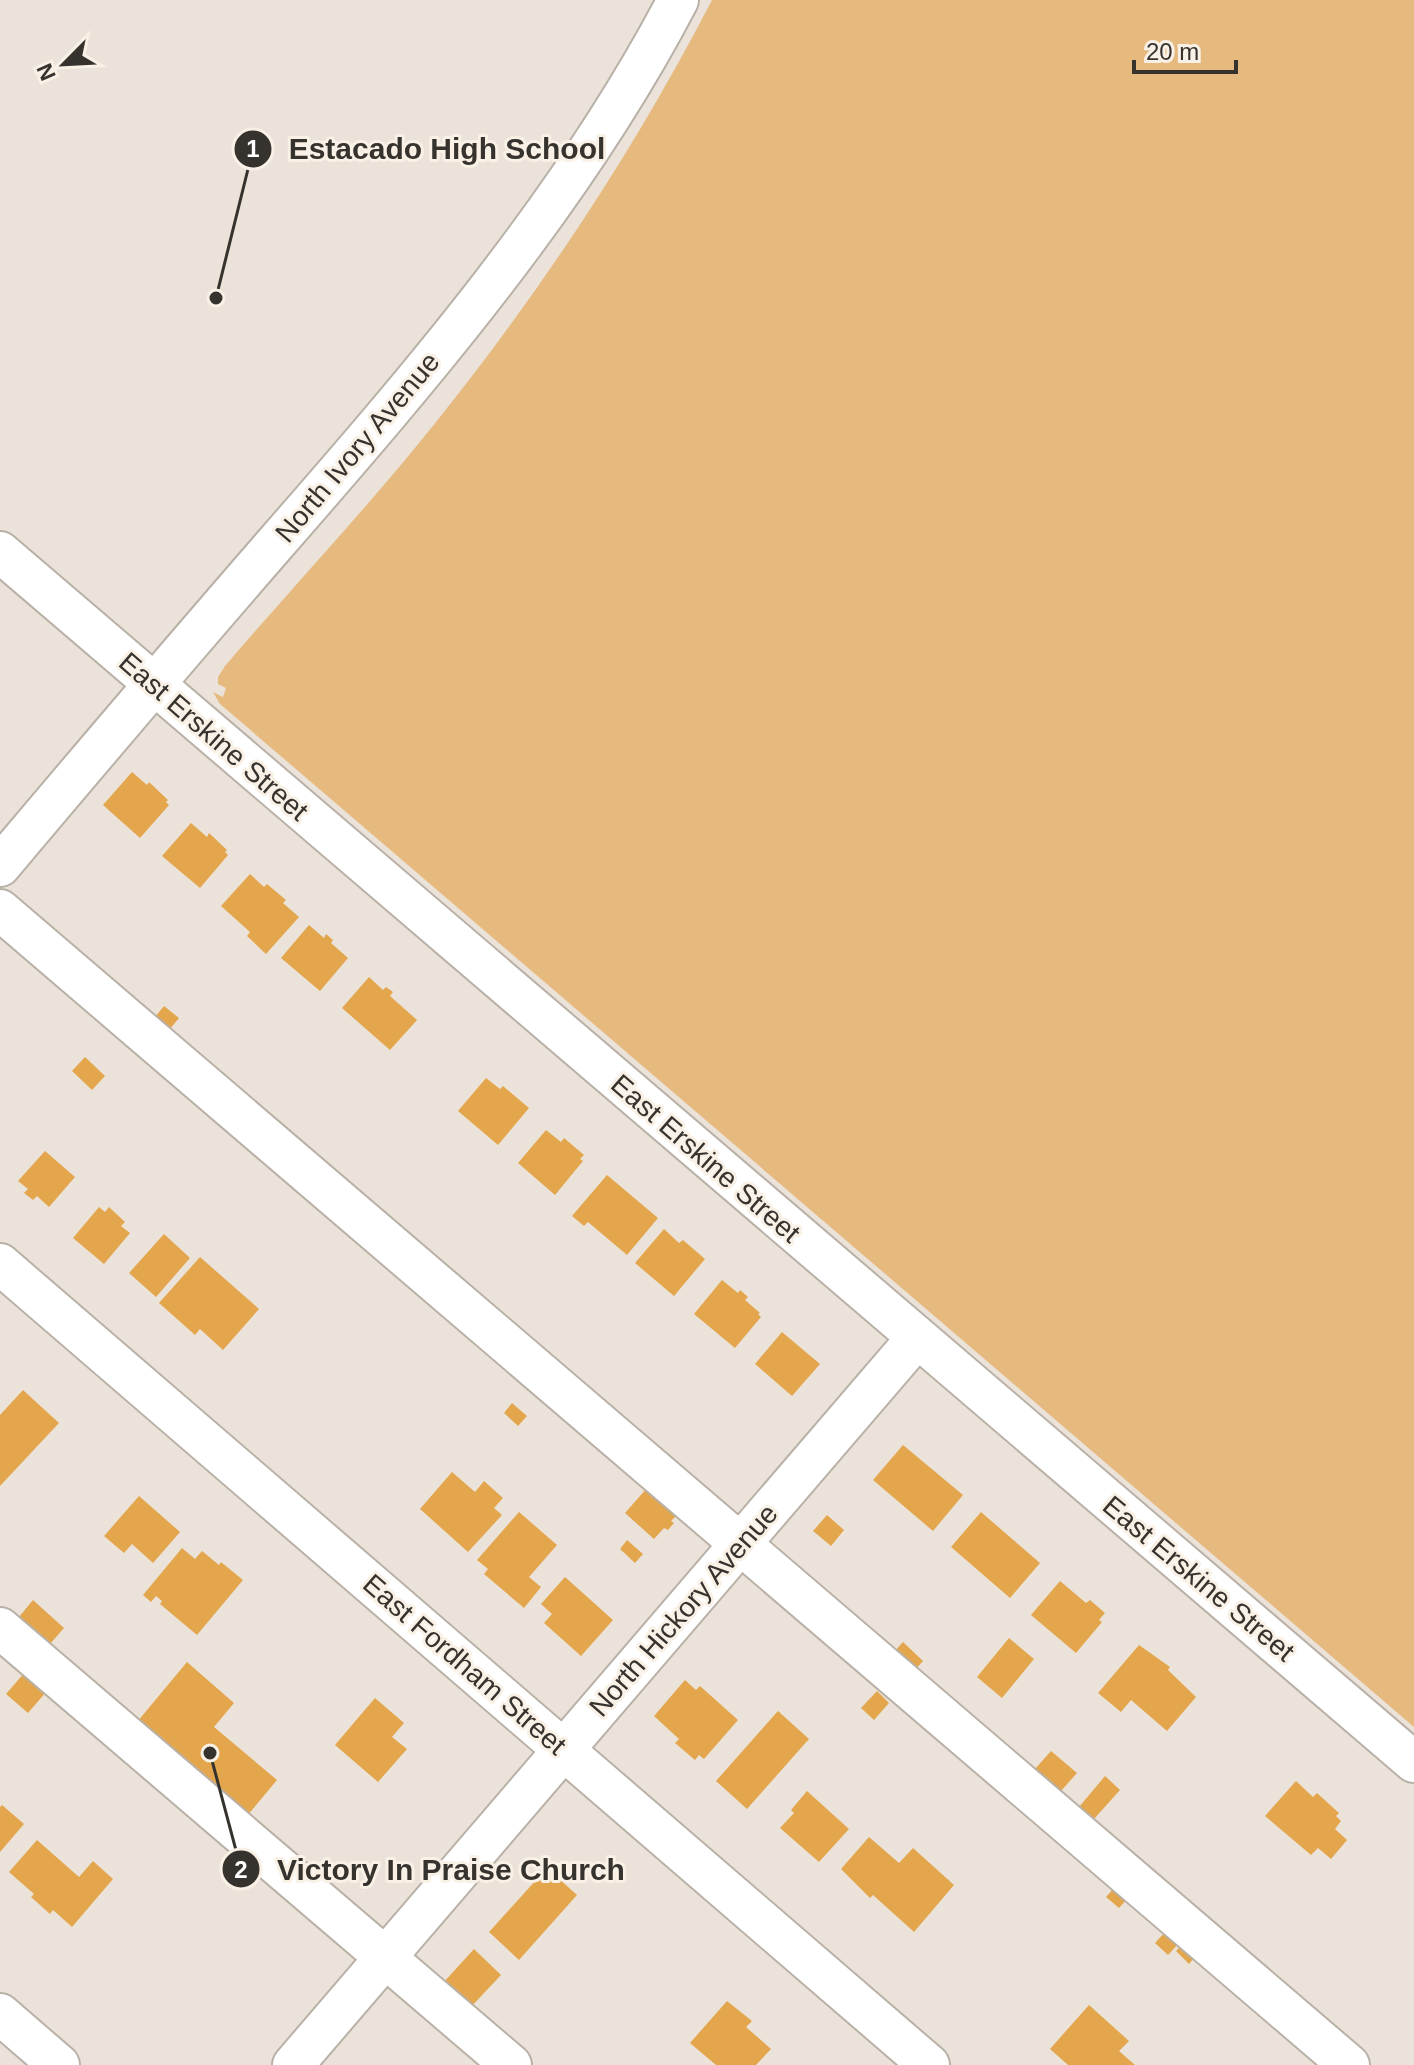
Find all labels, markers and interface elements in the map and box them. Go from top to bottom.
north arrow [24,24,104,104]
scale bar [1134,24,1236,74]
text: 20 m [1146,38,1199,65]
text: N [32,60,61,84]
callout: Estacado High School [233,122,621,176]
text: Estacado High School [289,132,605,165]
text: 1 [246,135,260,162]
street label: North Ivory Avenue [269,346,446,548]
street label: East Erskine Street [113,646,314,827]
street label: East Erskine Street [605,1068,806,1249]
street label: East Erskine Street [1097,1489,1301,1667]
street label: North Hickory Avenue [583,1498,784,1722]
street label: East Fordham Street [357,1568,572,1761]
callout: Victory In Praise Church [221,1842,641,1896]
text: Victory In Praise Church [277,1853,625,1886]
text: 2 [234,1856,248,1883]

